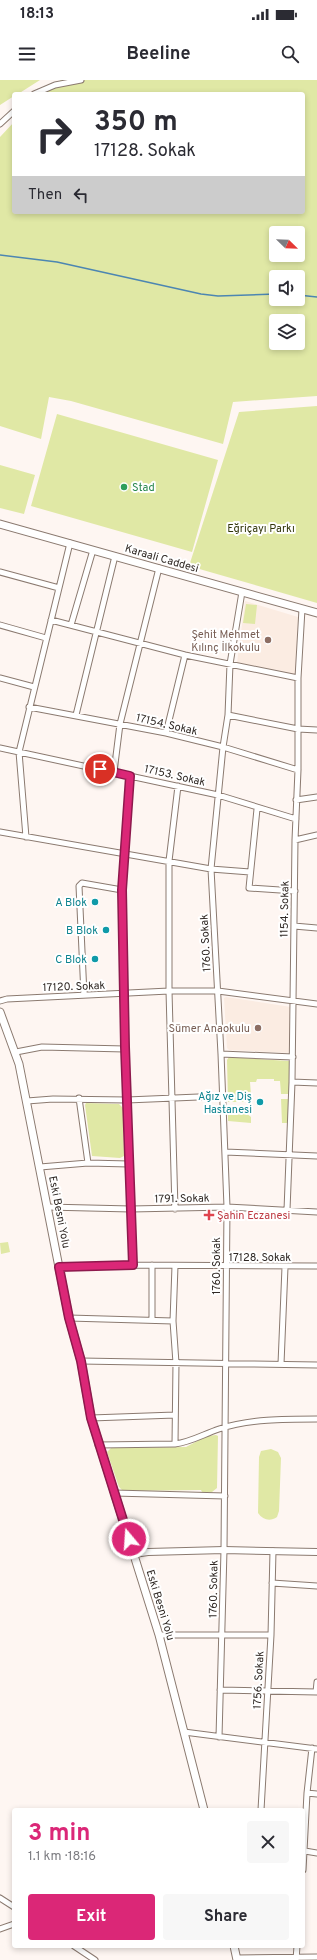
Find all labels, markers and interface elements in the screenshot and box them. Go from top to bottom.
text: 18:13 [20,5,54,24]
icon: menu [16,43,38,65]
text: Beeline [126,43,191,66]
icon: search [279,43,301,65]
text: 350 m [94,105,178,141]
icon: right [28,108,80,160]
text: 17128. Sokak [94,140,196,163]
icon: left [70,184,92,206]
text: Then [28,186,62,205]
north arrow [269,226,305,262]
map controls [269,226,305,350]
button: sound [269,270,305,306]
button: layers [269,314,305,350]
place label: Stad [132,481,155,495]
marker: Stad [119,482,129,492]
park label: Eğriçayı Parkı [227,522,295,536]
street label: Karaali Caddesi [123,542,200,576]
place label: Şehit Mehmet Kılınç İlkokulu [191,628,260,655]
marker: Şehit Mehmet Kılınç İlkokulu [263,635,273,645]
street label: 17154. Sokak [135,711,199,739]
pin [83,752,117,786]
icon: arrive [89,758,111,780]
street label: 17153. Sokak [143,762,207,790]
street label: 1154. Sokak [278,880,292,938]
place label: A Blok [55,896,87,910]
marker: A Blok [90,897,100,907]
street label: 1760. Sokak [197,914,214,972]
place label: B Blok [66,924,98,938]
marker: B Blok [101,925,111,935]
place label: C Blok [55,953,87,967]
marker: C Blok [90,954,100,964]
street label: 17120. Sokak [42,979,106,995]
place label: Sümer Anaokulu [169,1022,250,1036]
marker: Sümer Anaokulu [253,1023,263,1033]
place label: Ağız ve Diş Hastanesi [198,1090,252,1117]
marker: Ağız ve Diş Hastanesi [255,1097,265,1107]
street label: Eski Besni Yolu [45,1175,73,1250]
street label: 1791. Sokak [154,1192,210,1206]
place label: Şahin Eczanesi [217,1209,290,1223]
marker: Şahin Eczanesi [204,1210,214,1220]
street label: 1760. Sokak [210,1237,224,1295]
street label: 17128. Sokak [229,1251,291,1265]
position arrow [108,1518,150,1560]
street label: 1760. Sokak [206,1560,222,1618]
street label: Eski Besni Yolu [143,1568,177,1642]
street label: 1756. Sokak [250,1651,268,1709]
text: 3 min [28,1819,90,1849]
button: close [247,1821,289,1863]
text: 1.1 km · 18:16 [28,1849,96,1865]
button: Exit [28,1894,155,1940]
button: Share [163,1894,289,1940]

